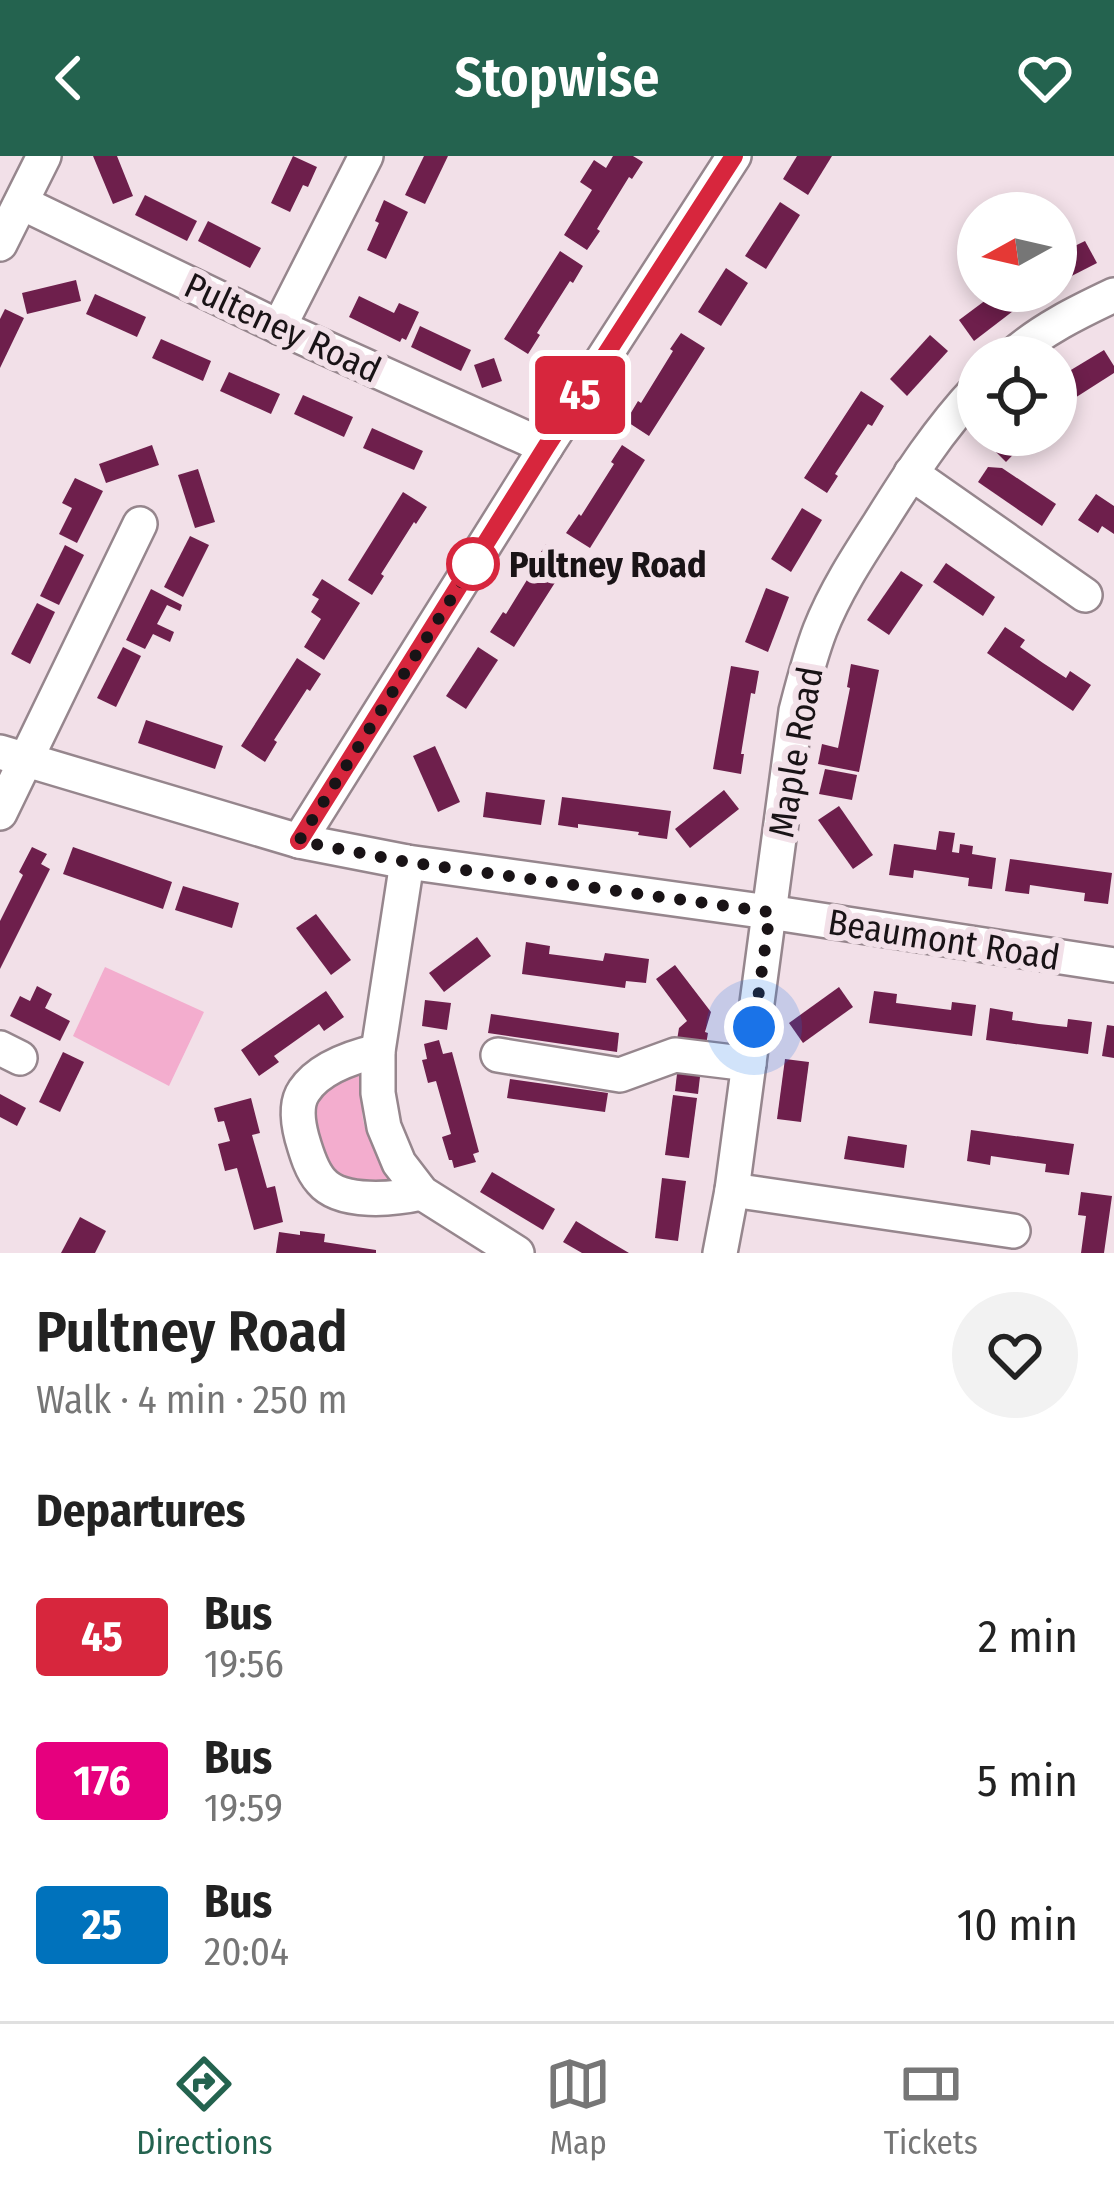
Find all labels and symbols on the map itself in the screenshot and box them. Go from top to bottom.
north arrow [957,192,1077,312]
street label: Pulteney Road [178,263,388,392]
line badge: 45 [526,356,634,434]
marker: Pultney Road [448,539,498,589]
place label: Pultney Road [509,543,707,587]
street label: Maple Road [759,663,833,841]
street label: Beaumont Road [825,900,1063,980]
your location [724,997,784,1057]

